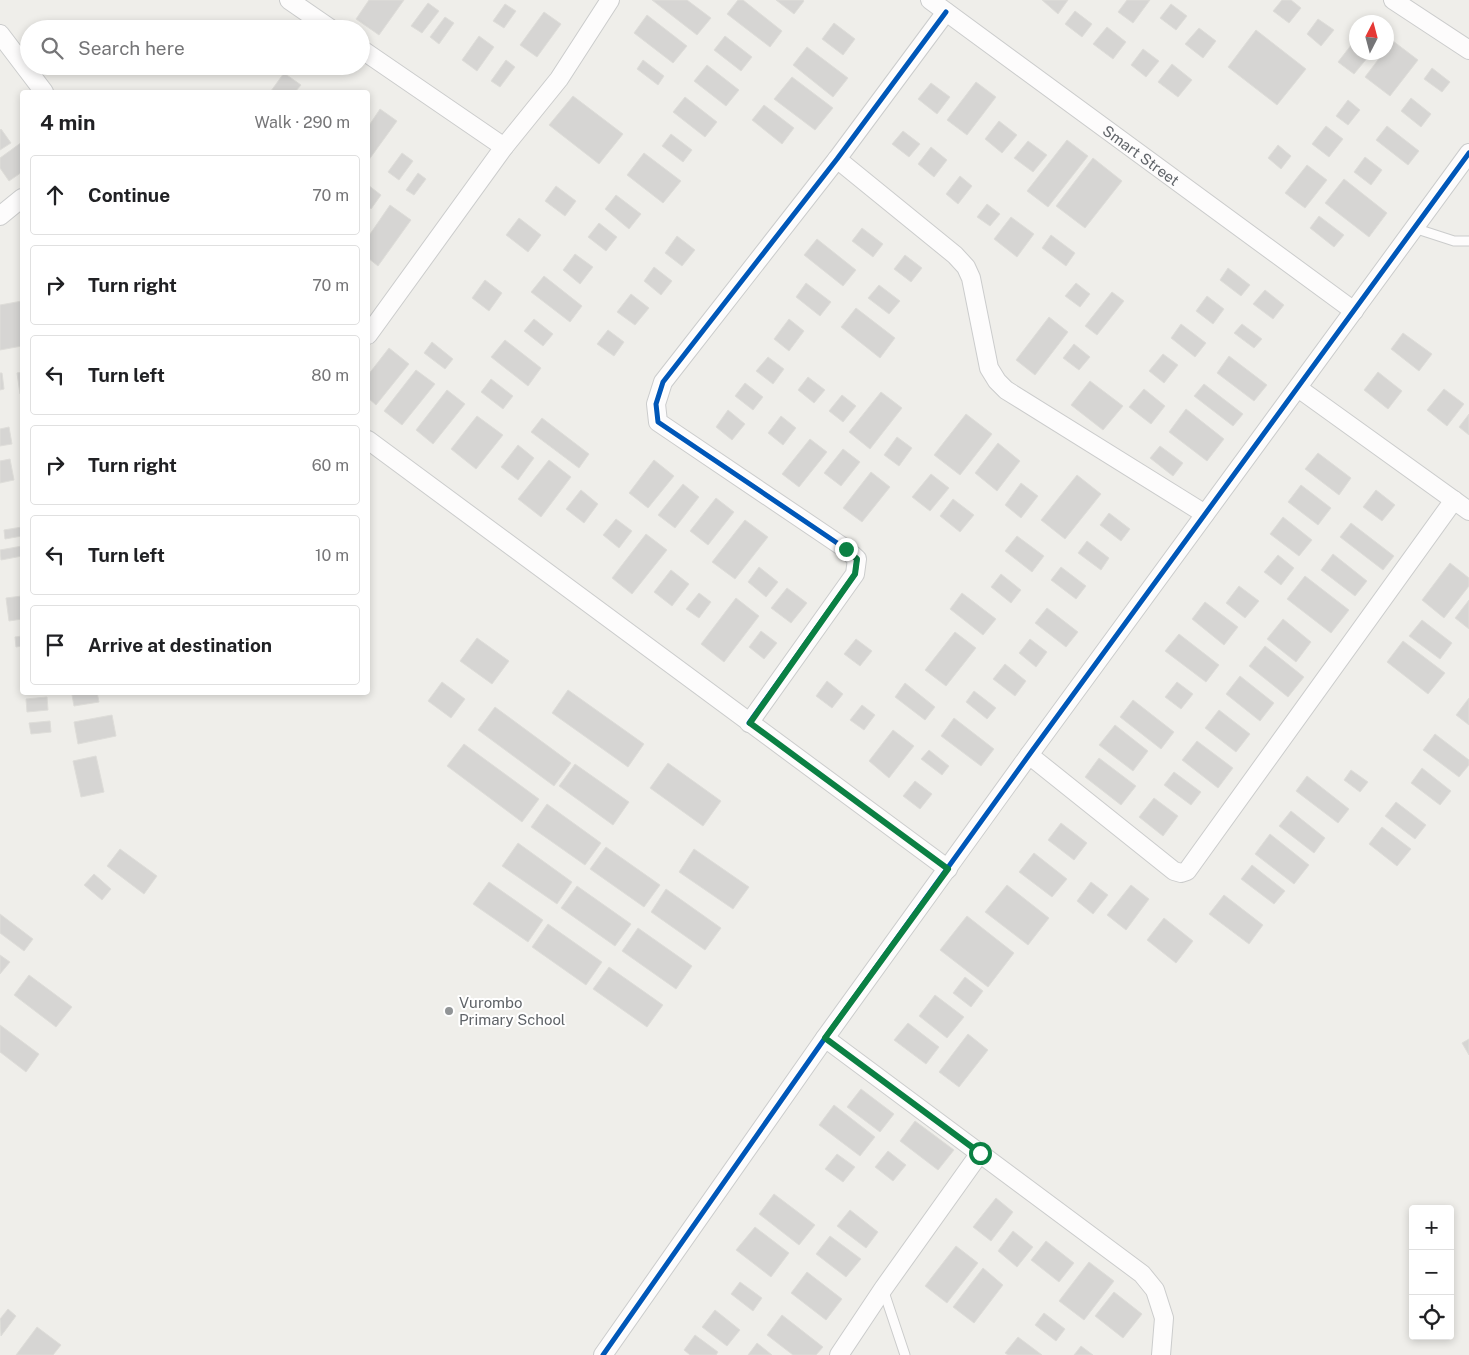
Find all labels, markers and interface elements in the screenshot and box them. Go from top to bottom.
north arrow [1349,15,1394,60]
search box [20,20,370,75]
icon: search [38,34,66,62]
text: Search here [78,37,185,59]
text: 4 min [40,110,95,135]
text: Walk · 290 m [255,113,350,132]
street label: Smart Street [1100,121,1183,189]
icon: ahead [41,181,69,209]
text: Continue [88,184,170,206]
text: 70 m [312,186,349,205]
icon: right [41,271,69,299]
text: Turn right [88,274,177,296]
text: 70 m [312,276,349,295]
icon: left [41,361,69,389]
text: Turn left [88,364,165,386]
text: 80 m [311,366,349,385]
icon: right [41,451,69,479]
text: Turn right [88,454,177,476]
text: 60 m [312,456,349,475]
route end [835,538,858,561]
icon: left [41,541,69,569]
text: Turn left [88,544,165,566]
text: 10 m [315,546,349,565]
icon: arrive [41,631,69,659]
text: Arrive at destination [88,634,272,656]
place label: Vurombo Primary School [459,994,565,1028]
marker: Vurombo Primary School [443,1005,455,1017]
route start [969,1142,992,1165]
map controls [1409,1205,1454,1340]
button: + [1409,1205,1454,1250]
button: − [1409,1250,1454,1295]
button: locate [1409,1295,1454,1340]

